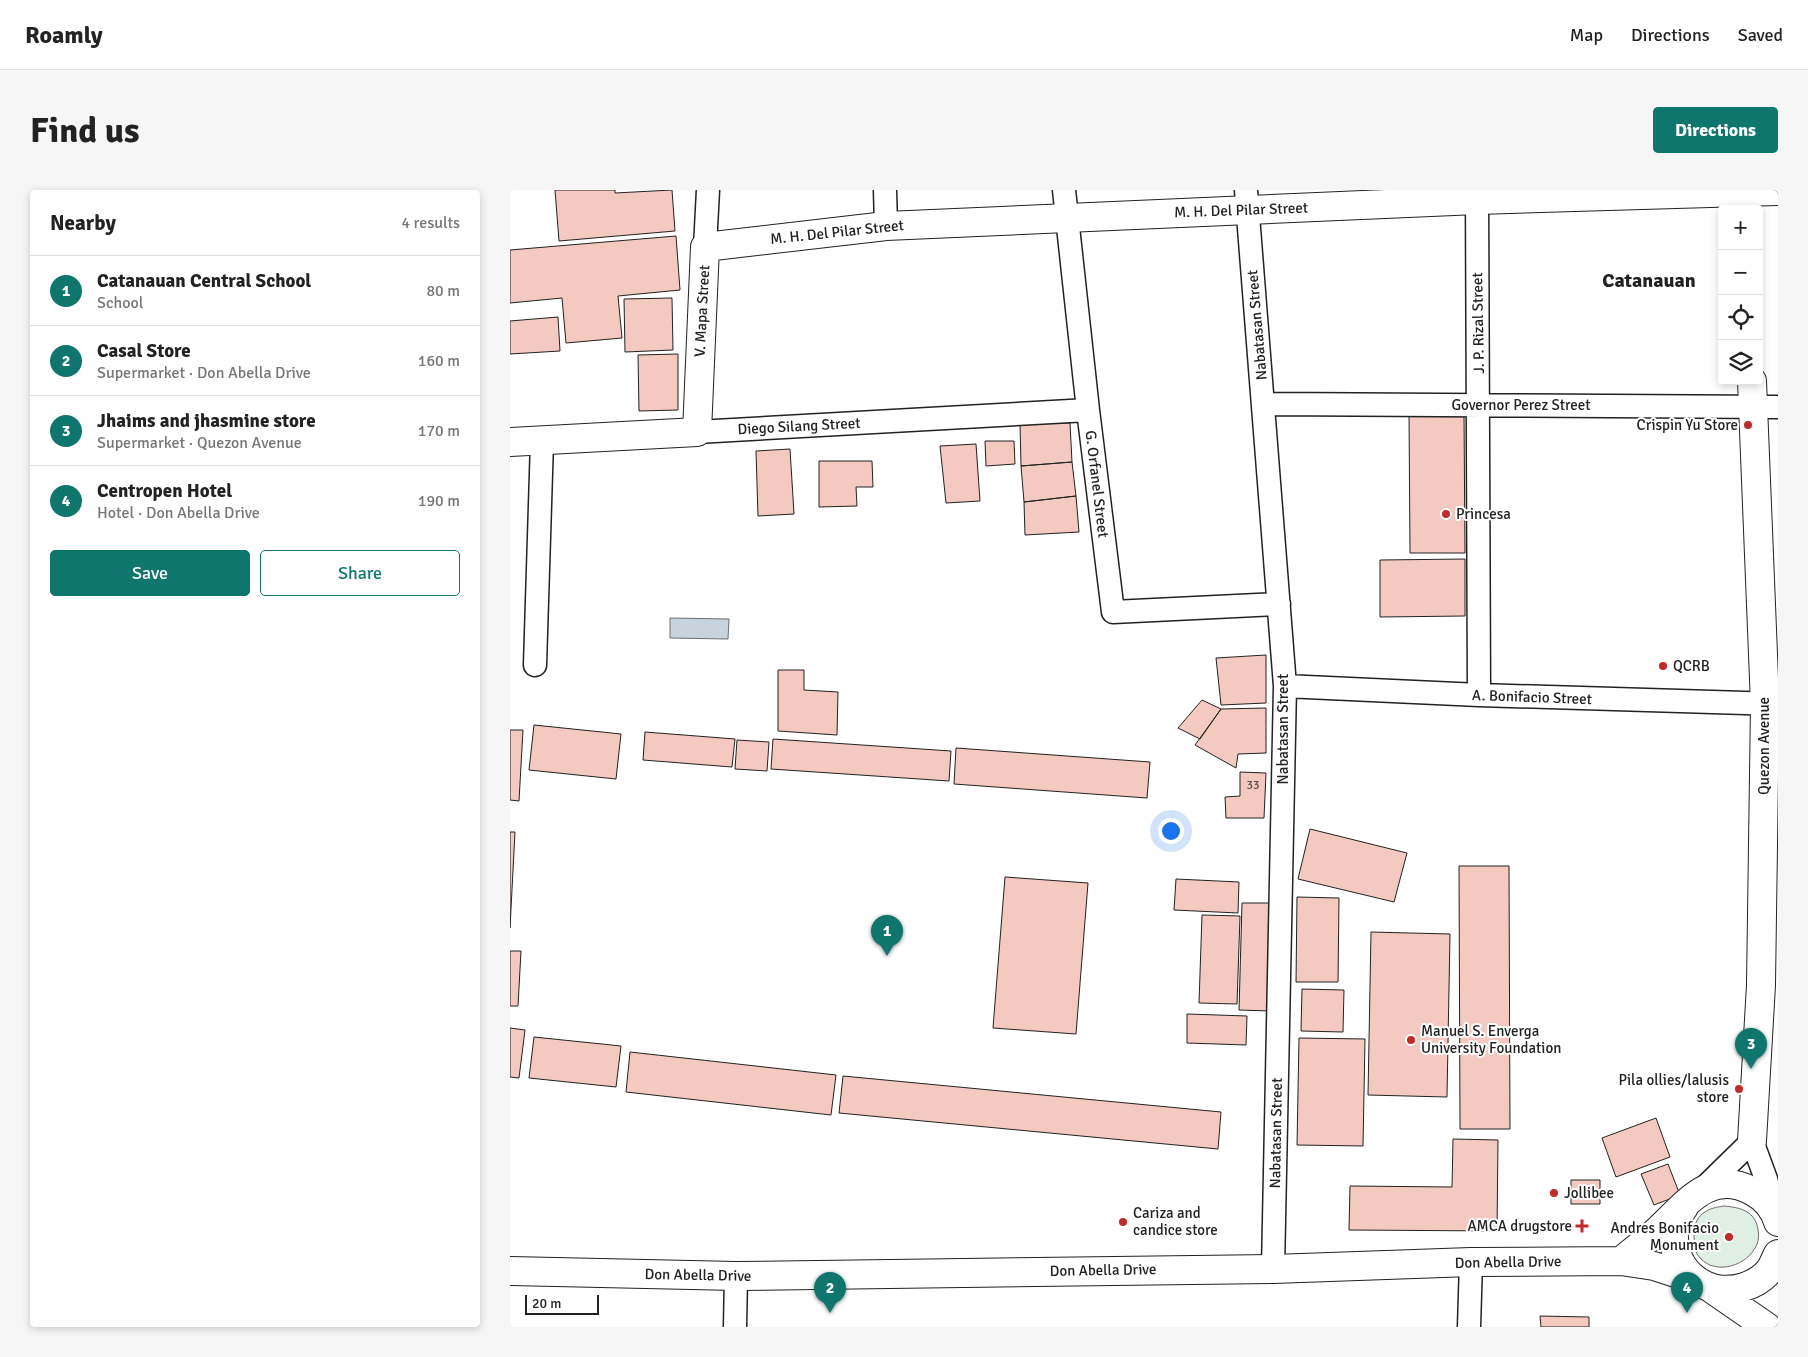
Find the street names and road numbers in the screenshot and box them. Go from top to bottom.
street label: M. H. Del Pilar Street [1174,199,1308,221]
street label: M. H. Del Pilar Street [769,216,905,248]
street label: V. Mapa Street [691,265,713,357]
street label: Nabatasan Street [1243,269,1271,381]
street label: J. P. Rizal Street [1468,272,1488,374]
street label: Governor Perez Street [1451,396,1591,414]
street label: Diego Silang Street [737,414,861,438]
street label: G. Orfanel Street [1081,429,1113,539]
street label: Nabatasan Street [1274,674,1292,784]
street label: A. Bonifacio Street [1472,686,1592,708]
street label: Quezon Avenue [1755,697,1773,795]
street label: Nabatasan Street [1266,1077,1286,1189]
street label: Don Abella Drive [1454,1252,1562,1272]
street label: Don Abella Drive [1049,1260,1157,1280]
street label: Don Abella Drive [644,1265,752,1285]

